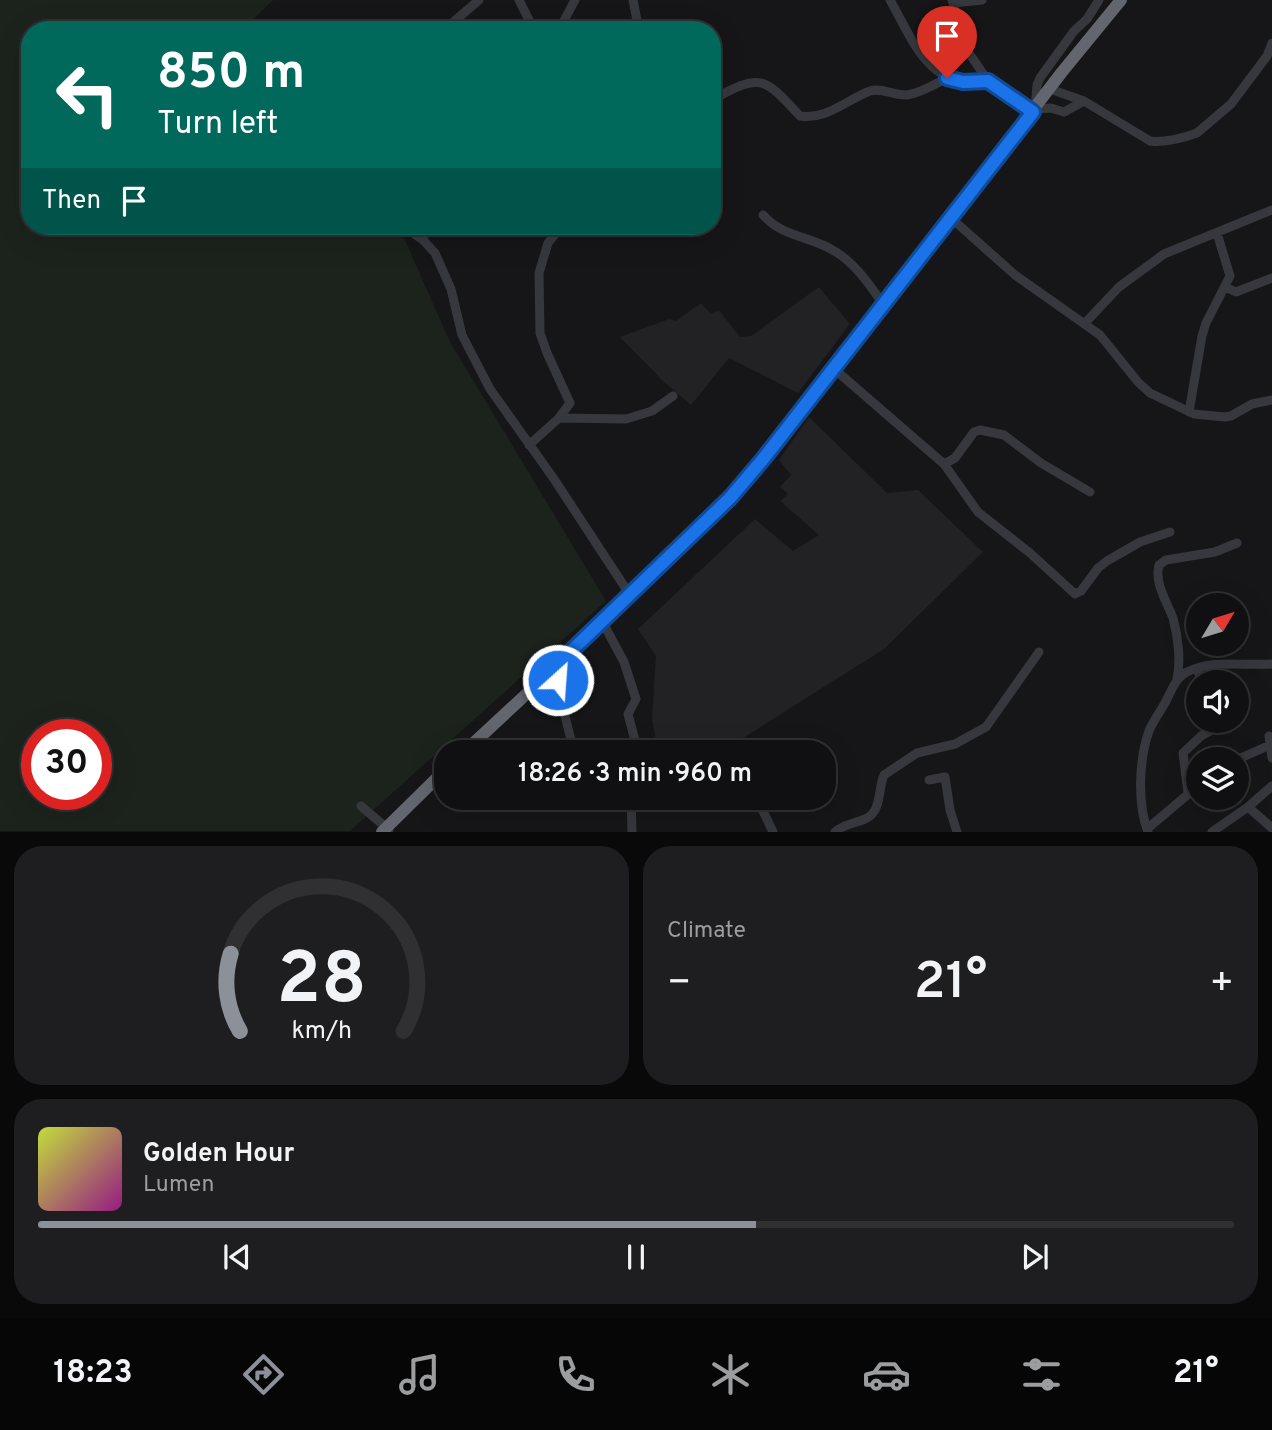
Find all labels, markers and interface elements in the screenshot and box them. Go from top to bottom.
pin [917,6,977,78]
icon: arrive [928,17,966,55]
text: 850 m [157,44,305,106]
icon: left [42,49,133,140]
text: Turn left [157,105,278,145]
icon: arrive [115,182,153,220]
text: Then [42,185,101,218]
north arrow [1186,593,1250,656]
map controls [1186,593,1249,810]
position arrow [521,643,595,717]
button: sound [1186,670,1249,733]
speed limit sign: 30 [21,719,112,810]
button: layers [1186,747,1249,810]
text: 18:26 · 3 min · 960 m [518,758,752,791]
text: Climate [667,917,746,946]
text: 28 [276,938,367,1030]
text: 21° [914,951,987,1017]
text: − [667,960,692,1009]
text: + [1209,960,1234,1009]
text: km/h [291,1016,352,1048]
text: Golden Hour [143,1138,294,1171]
text: Lumen [143,1171,214,1200]
icon: previous [218,1238,256,1276]
icon: pause [617,1238,655,1276]
icon: next [1016,1238,1054,1276]
icon: directions [239,1350,288,1399]
icon: music [395,1350,444,1399]
icon: phone [551,1350,600,1399]
icon: climate [706,1350,755,1399]
icon: car [862,1350,911,1399]
icon: filters [1017,1350,1066,1399]
text: 18:23 [53,1354,133,1394]
text: 21° [1173,1354,1219,1394]

